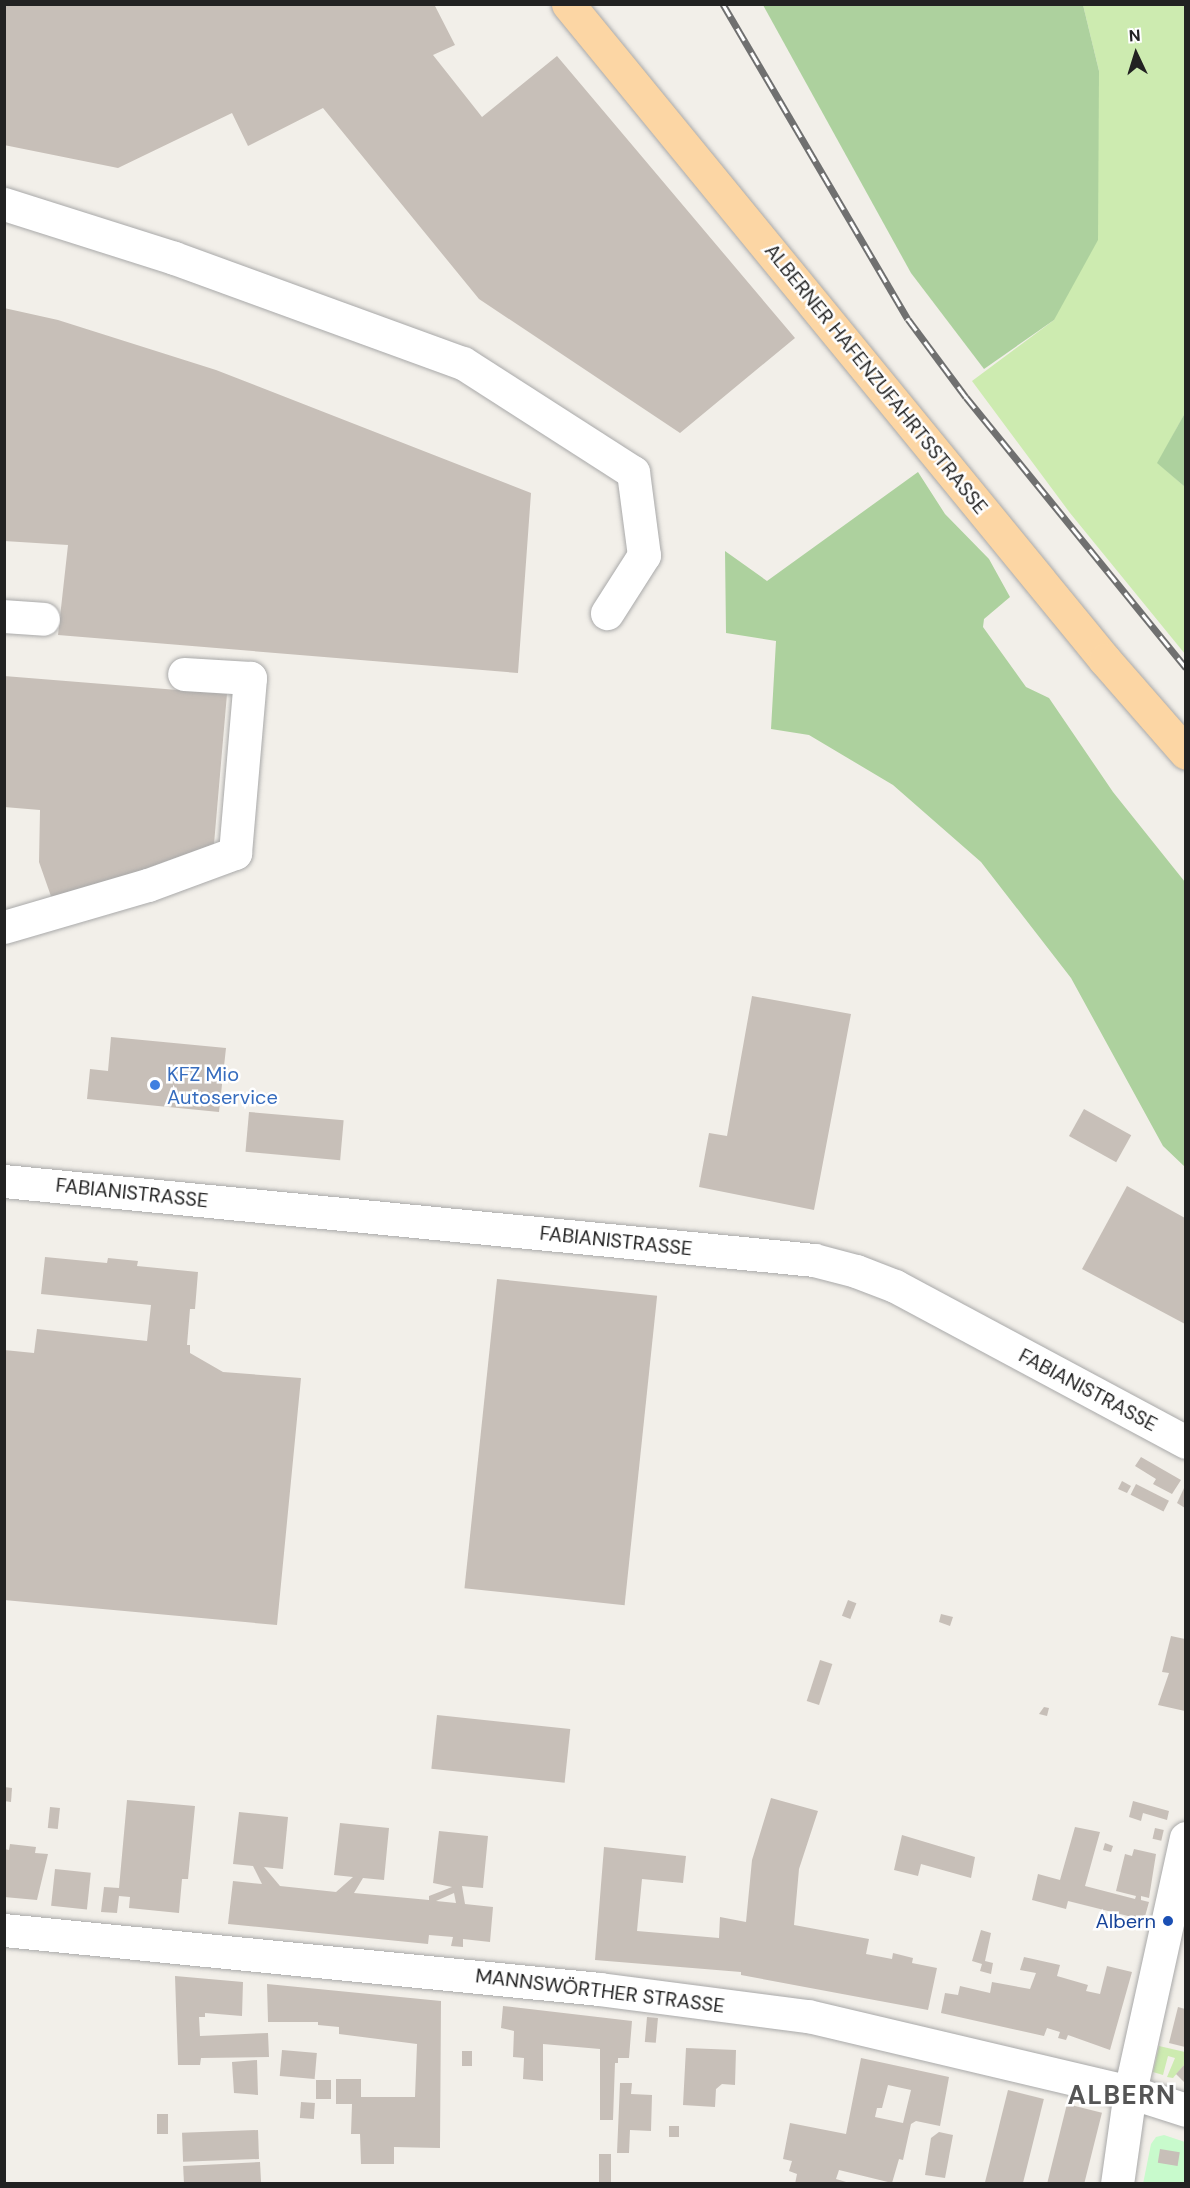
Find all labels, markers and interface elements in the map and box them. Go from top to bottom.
north arrow [1106,24,1166,84]
text: N [1128,25,1141,46]
street label: ALBERNER HAFENZUFAHRTSSTRASSE [759,239,993,519]
place label: KFZ Mio Autoservice [167,1062,278,1109]
marker: KFZ Mio Autoservice [148,1078,162,1092]
street label: FABIANISTRASSE [55,1173,209,1213]
street label: FABIANISTRASSE [539,1221,693,1261]
street label: FABIANISTRASSE [1015,1343,1161,1437]
place label: Albern [1096,1909,1156,1933]
marker: Albern [1161,1914,1175,1928]
street label: MANNSWÖRTHER STRASSE [474,1964,726,2018]
district label: ALBERN [1067,2080,1177,2112]

